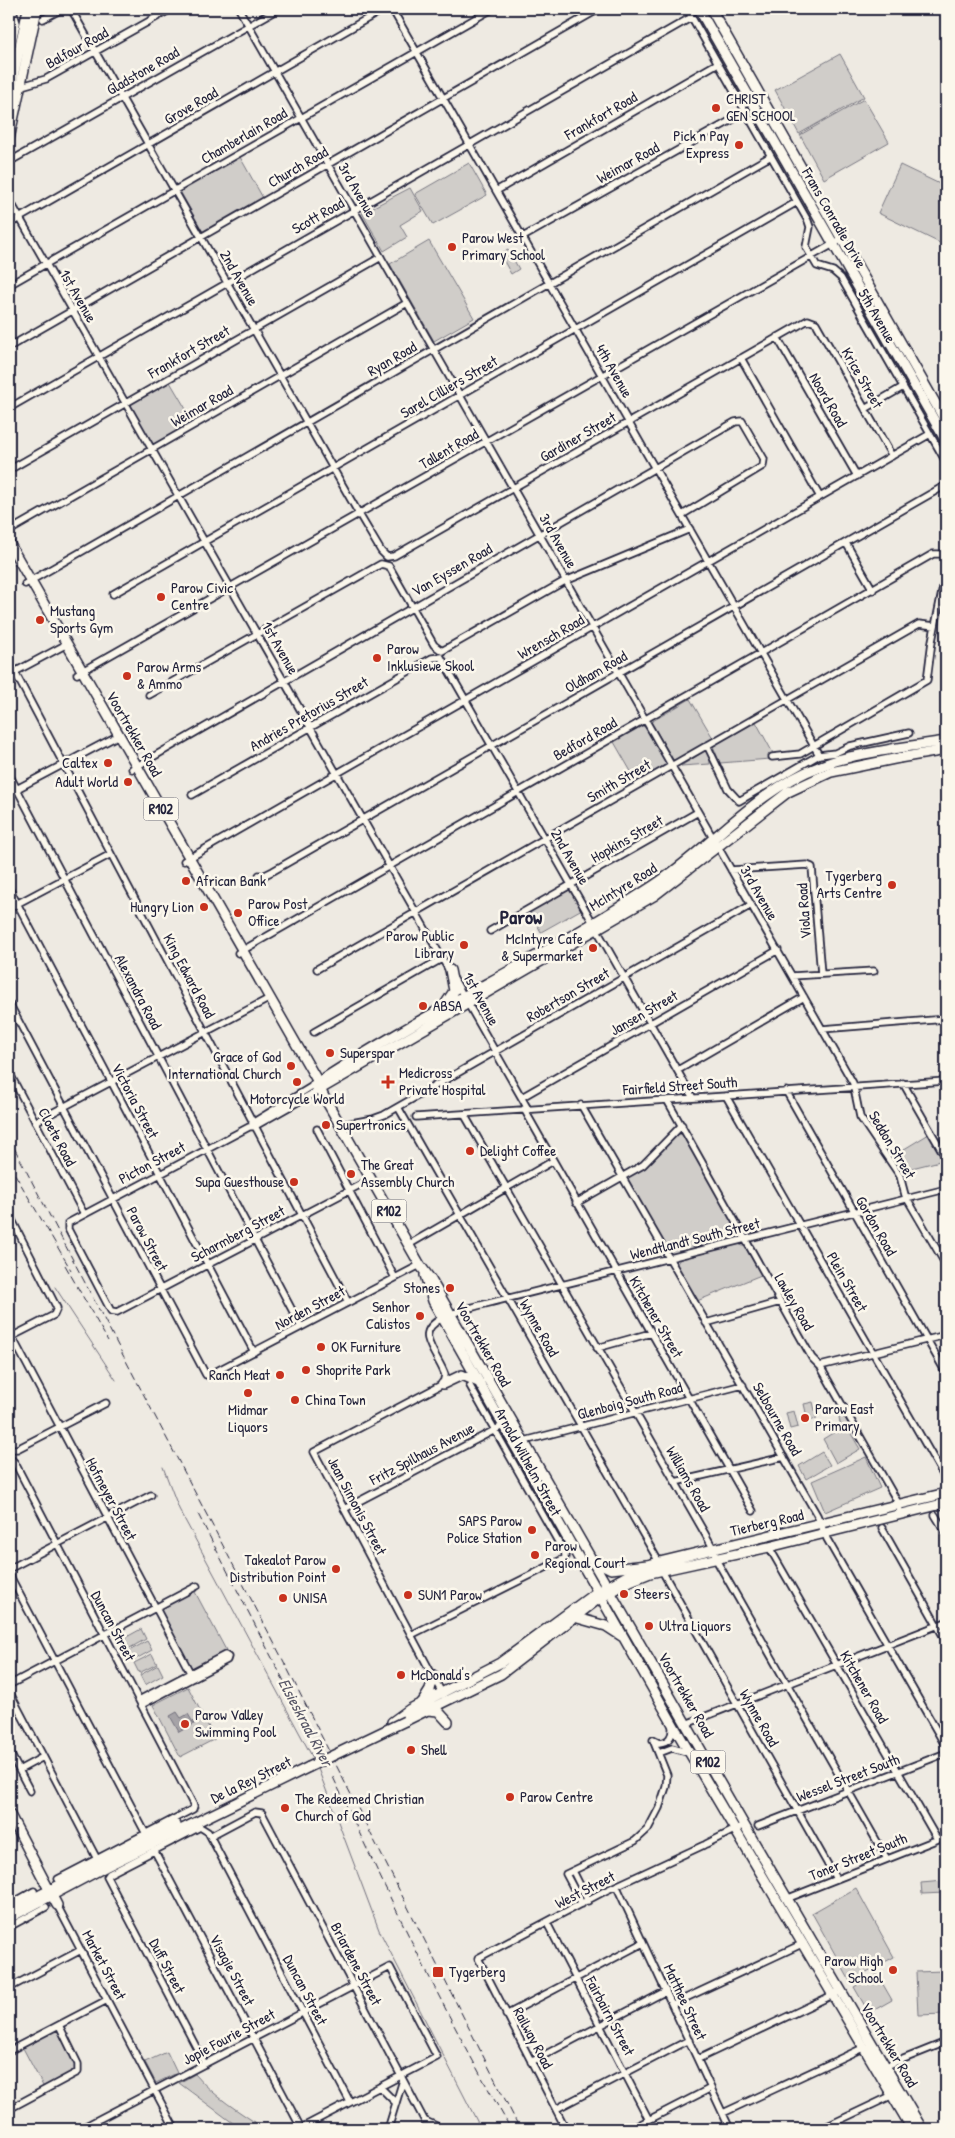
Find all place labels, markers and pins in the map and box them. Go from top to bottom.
place label: CHRIST GEN SCHOOL [726,88,796,126]
marker: CHRIST GEN SCHOOL [710,102,722,114]
place label: Pick n Pay Express [673,125,729,163]
marker: Pick n Pay Express [733,139,745,151]
place label: Parow West Primary School [462,227,545,265]
marker: Parow West Primary School [446,241,458,253]
place label: Parow Civic Centre [171,577,233,615]
marker: Parow Civic Centre [155,591,167,603]
place label: Mustang Sports Gym [50,600,113,638]
marker: Mustang Sports Gym [34,614,46,626]
place label: Parow Inklusiewe Skool [387,638,474,676]
marker: Parow Inklusiewe Skool [371,652,383,664]
place label: Parow Arms & Ammo [137,656,202,694]
marker: Parow Arms & Ammo [121,670,133,682]
place label: Caltex [62,752,98,773]
marker: Caltex [102,757,114,769]
place label: Adult World [55,771,118,792]
marker: Adult World [122,776,134,788]
place label: Tygerberg Arts Centre [817,865,882,903]
place label: African Bank [196,870,266,891]
marker: African Bank [180,875,192,887]
marker: Tygerberg Arts Centre [886,879,898,891]
place label: Parow Post Office [248,893,308,931]
place label: Hungry Lion [130,896,194,917]
marker: Hungry Lion [198,901,210,913]
marker: Parow Post Office [232,907,244,919]
place label: Parow Public Library [386,925,454,963]
place label: McIntyre Cafe & Supermarket [501,928,584,966]
marker: Parow Public Library [458,939,470,951]
marker: McIntyre Cafe & Supermarket [587,942,599,954]
place label: ABSA [433,995,463,1016]
marker: ABSA [417,1000,429,1012]
place label: Superspar [340,1042,395,1063]
place label: Grace of God International Church [168,1046,281,1084]
marker: Superspar [324,1047,336,1059]
marker: Grace of God International Church [285,1060,297,1072]
place label: Medicross Private Hospital [399,1062,485,1100]
marker: Medicross Private Hospital [381,1075,395,1089]
marker: Motorcycle World [291,1076,303,1088]
place label: Motorcycle World [250,1088,344,1109]
place label: Supertronics [336,1114,406,1135]
marker: Supertronics [320,1119,332,1131]
place label: Delight Coffee [480,1140,556,1161]
marker: Delight Coffee [464,1145,476,1157]
place label: The Great Assembly Church [361,1154,454,1192]
marker: The Great Assembly Church [345,1168,357,1180]
place label: Supa Guesthouse [195,1171,284,1192]
marker: Supa Guesthouse [288,1176,300,1188]
place label: Stones [403,1277,440,1298]
marker: Stones [444,1282,456,1294]
place label: Senhor Calistos [366,1296,410,1334]
marker: Senhor Calistos [414,1310,426,1322]
place label: OK Furniture [331,1336,401,1357]
marker: OK Furniture [315,1341,327,1353]
place label: Shoprite Park [316,1359,390,1380]
place label: Ranch Meat [209,1364,271,1385]
marker: Shoprite Park [300,1364,312,1376]
marker: Ranch Meat [274,1369,286,1381]
marker: Midmar Liquors [242,1387,254,1399]
place label: China Town [305,1389,366,1410]
marker: China Town [289,1394,301,1406]
place label: Parow East Primary [815,1398,875,1436]
place label: Midmar Liquors [228,1399,268,1437]
marker: Parow East Primary [799,1412,811,1424]
place label: SAPS Parow Police Station [447,1510,522,1548]
marker: SAPS Parow Police Station [526,1524,538,1536]
place label: Parow Regional Court [545,1535,626,1573]
place label: Takealot Parow Distribution Point [230,1549,327,1587]
marker: Parow Regional Court [529,1549,541,1561]
marker: Takealot Parow Distribution Point [330,1563,342,1575]
place label: Steers [634,1583,670,1604]
place label: SUN1 Parow [418,1584,482,1605]
place label: UNISA [293,1587,328,1608]
marker: Steers [618,1588,630,1600]
marker: SUN1 Parow [402,1589,414,1601]
marker: UNISA [277,1592,289,1604]
place label: Ultra Liquors [659,1615,731,1636]
marker: Ultra Liquors [643,1620,655,1632]
place label: McDonald's [411,1664,470,1685]
marker: McDonald's [395,1669,407,1681]
place label: Parow Valley Swimming Pool [195,1704,276,1742]
marker: Parow Valley Swimming Pool [179,1718,191,1730]
place label: Shell [421,1739,447,1760]
marker: Shell [405,1744,417,1756]
place label: Parow Centre [520,1786,593,1807]
place label: The Redeemed Christian Church of God [295,1788,425,1826]
marker: Parow Centre [504,1791,516,1803]
marker: The Redeemed Christian Church of God [279,1802,291,1814]
place label: Parow High School [824,1950,883,1988]
place label: Tygerberg [449,1961,506,1982]
marker: Parow High School [887,1964,899,1976]
marker: Tygerberg [431,1965,445,1979]

